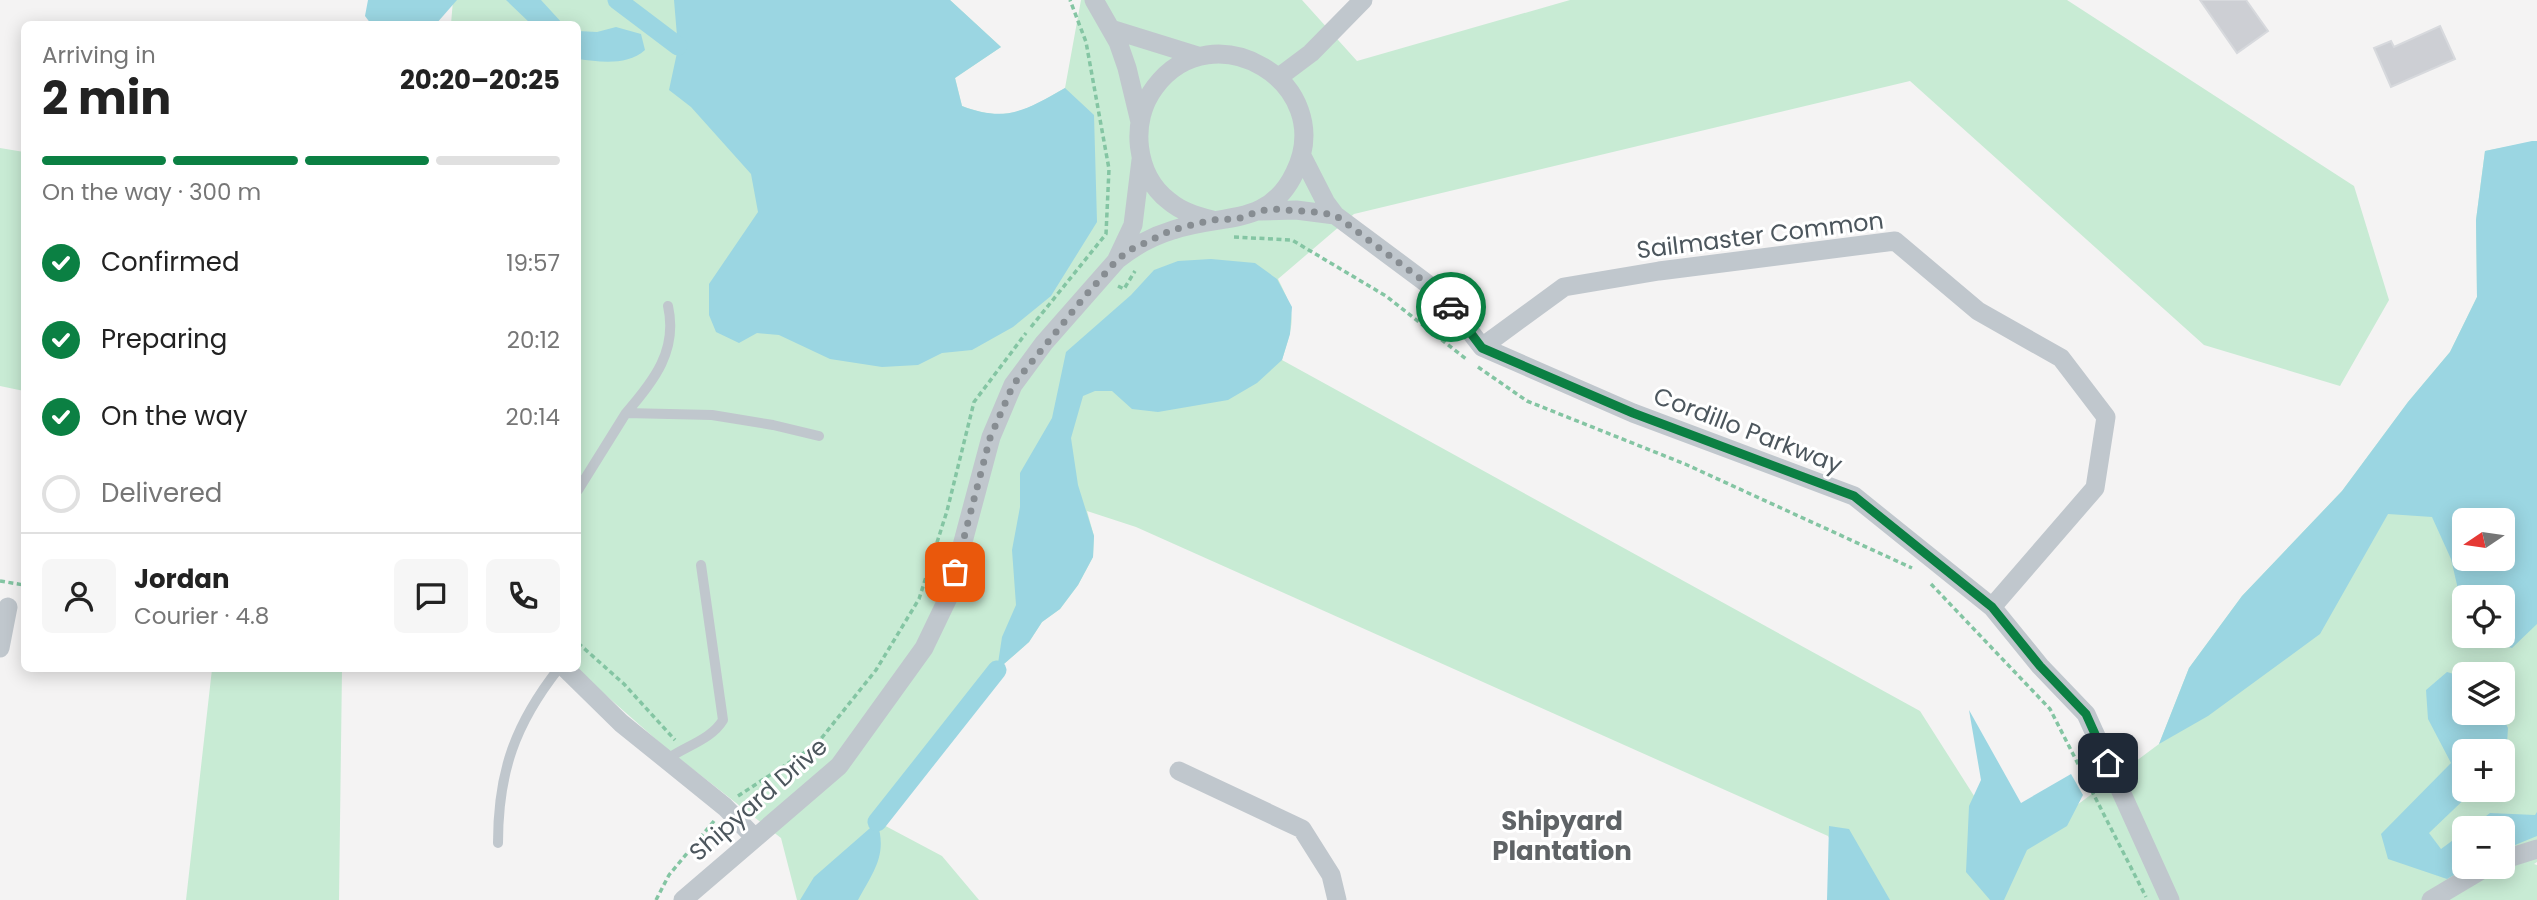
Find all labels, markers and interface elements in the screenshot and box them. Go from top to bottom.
text: Arriving in [42,39,156,71]
text: 20:20–20:25 [400,62,560,98]
text: 2 min [42,66,171,130]
text: On the way · 300 m [42,176,261,208]
street label: Sailmaster Common [1635,203,1885,267]
icon: check [42,244,80,282]
text: Confirmed [101,244,239,280]
text: 19:57 [506,247,560,279]
courier [1416,272,1486,342]
icon: car [1432,288,1470,326]
icon: check [42,321,80,359]
text: Preparing [101,321,227,357]
text: 20:12 [507,324,560,356]
street label: Cordillo Parkway [1649,379,1847,481]
icon: check [42,398,80,436]
text: On the way [101,398,248,434]
text: 20:14 [506,401,560,433]
text: Delivered [101,475,222,511]
north arrow [2452,508,2515,570]
map controls [2452,508,2515,879]
pin [925,542,985,602]
icon: bag [936,553,974,591]
button: person [42,559,116,633]
button: chat [394,559,468,633]
button: phone [486,559,560,633]
text: Jordan [134,561,230,597]
button: locate [2452,585,2515,648]
text: Courier · 4.8 [134,600,269,632]
button: layers [2452,662,2515,725]
street label: Shipyard Drive [682,730,834,868]
pin [2078,733,2138,793]
button: + [2452,739,2515,802]
icon: home [2089,744,2127,782]
district label: Shipyard Plantation [1492,803,1632,869]
button: − [2452,816,2515,879]

